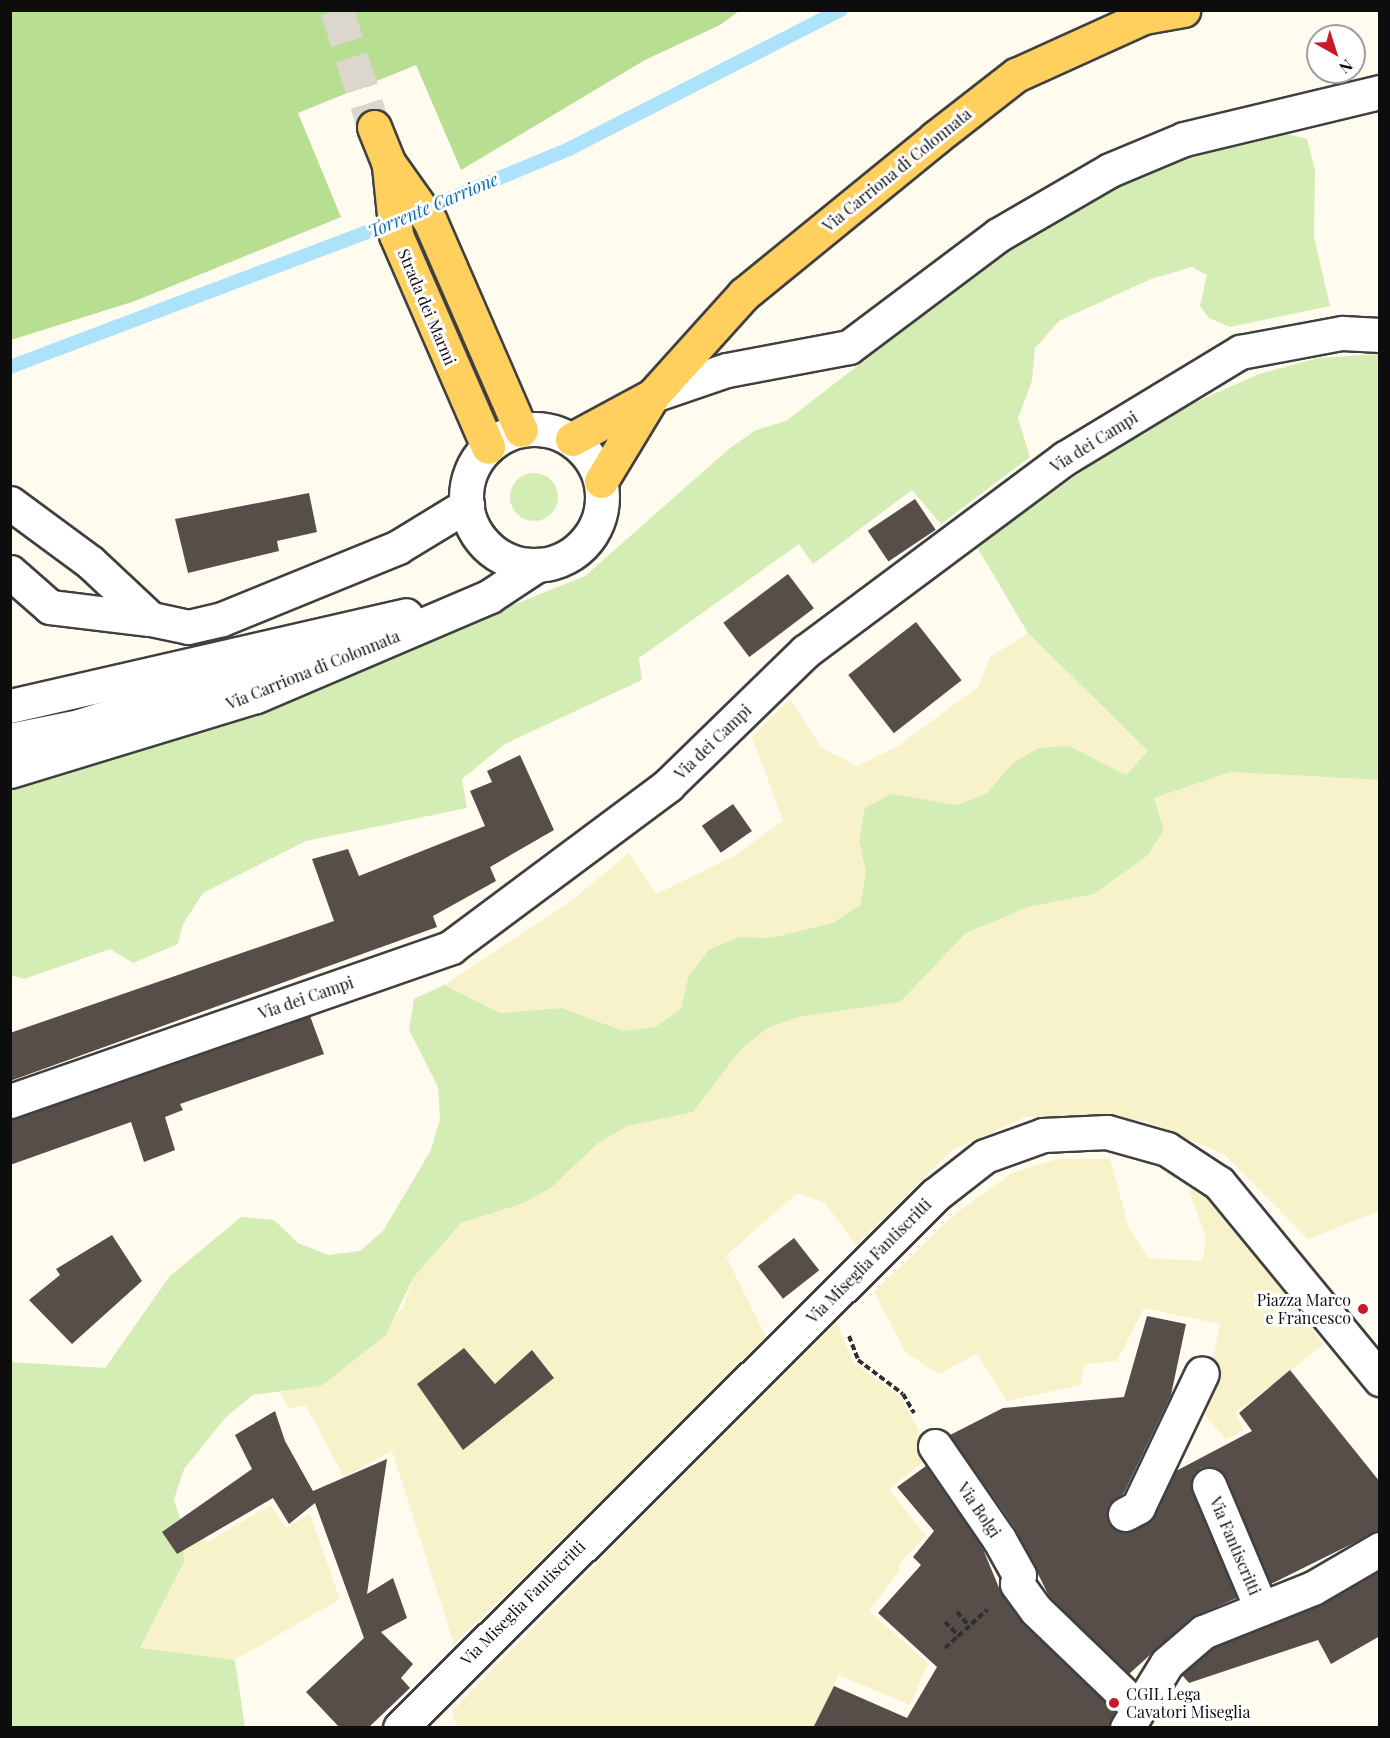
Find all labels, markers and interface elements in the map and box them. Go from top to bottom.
north arrow [1306,24,1366,84]
text: N [1335,55,1357,79]
street label: Via Carriona di Colonnata [819,104,975,236]
water label: Torrente Carrione [365,168,501,242]
street label: Strada dei Marmi [394,246,460,368]
street label: Via dei Campi [1047,407,1141,477]
street label: Via Carriona di Colonnata [223,626,403,714]
street label: Via dei Campi [671,701,755,783]
street label: Via dei Campi [256,973,356,1023]
street label: Via Miseglia Fantiscritti [803,1195,935,1327]
place label: Piazza Marco e Francesco [1257,1290,1351,1328]
marker: Piazza Marco e Francesco [1356,1302,1370,1316]
street label: Via Bolgi [954,1479,1004,1541]
street label: Via Fantiscritti [1206,1494,1264,1598]
street label: Via Miseglia Fantiscritti [457,1537,589,1669]
place label: CGIL Lega Cavatori Miseglia [1126,1684,1250,1722]
marker: CGIL Lega Cavatori Miseglia [1107,1696,1121,1710]

